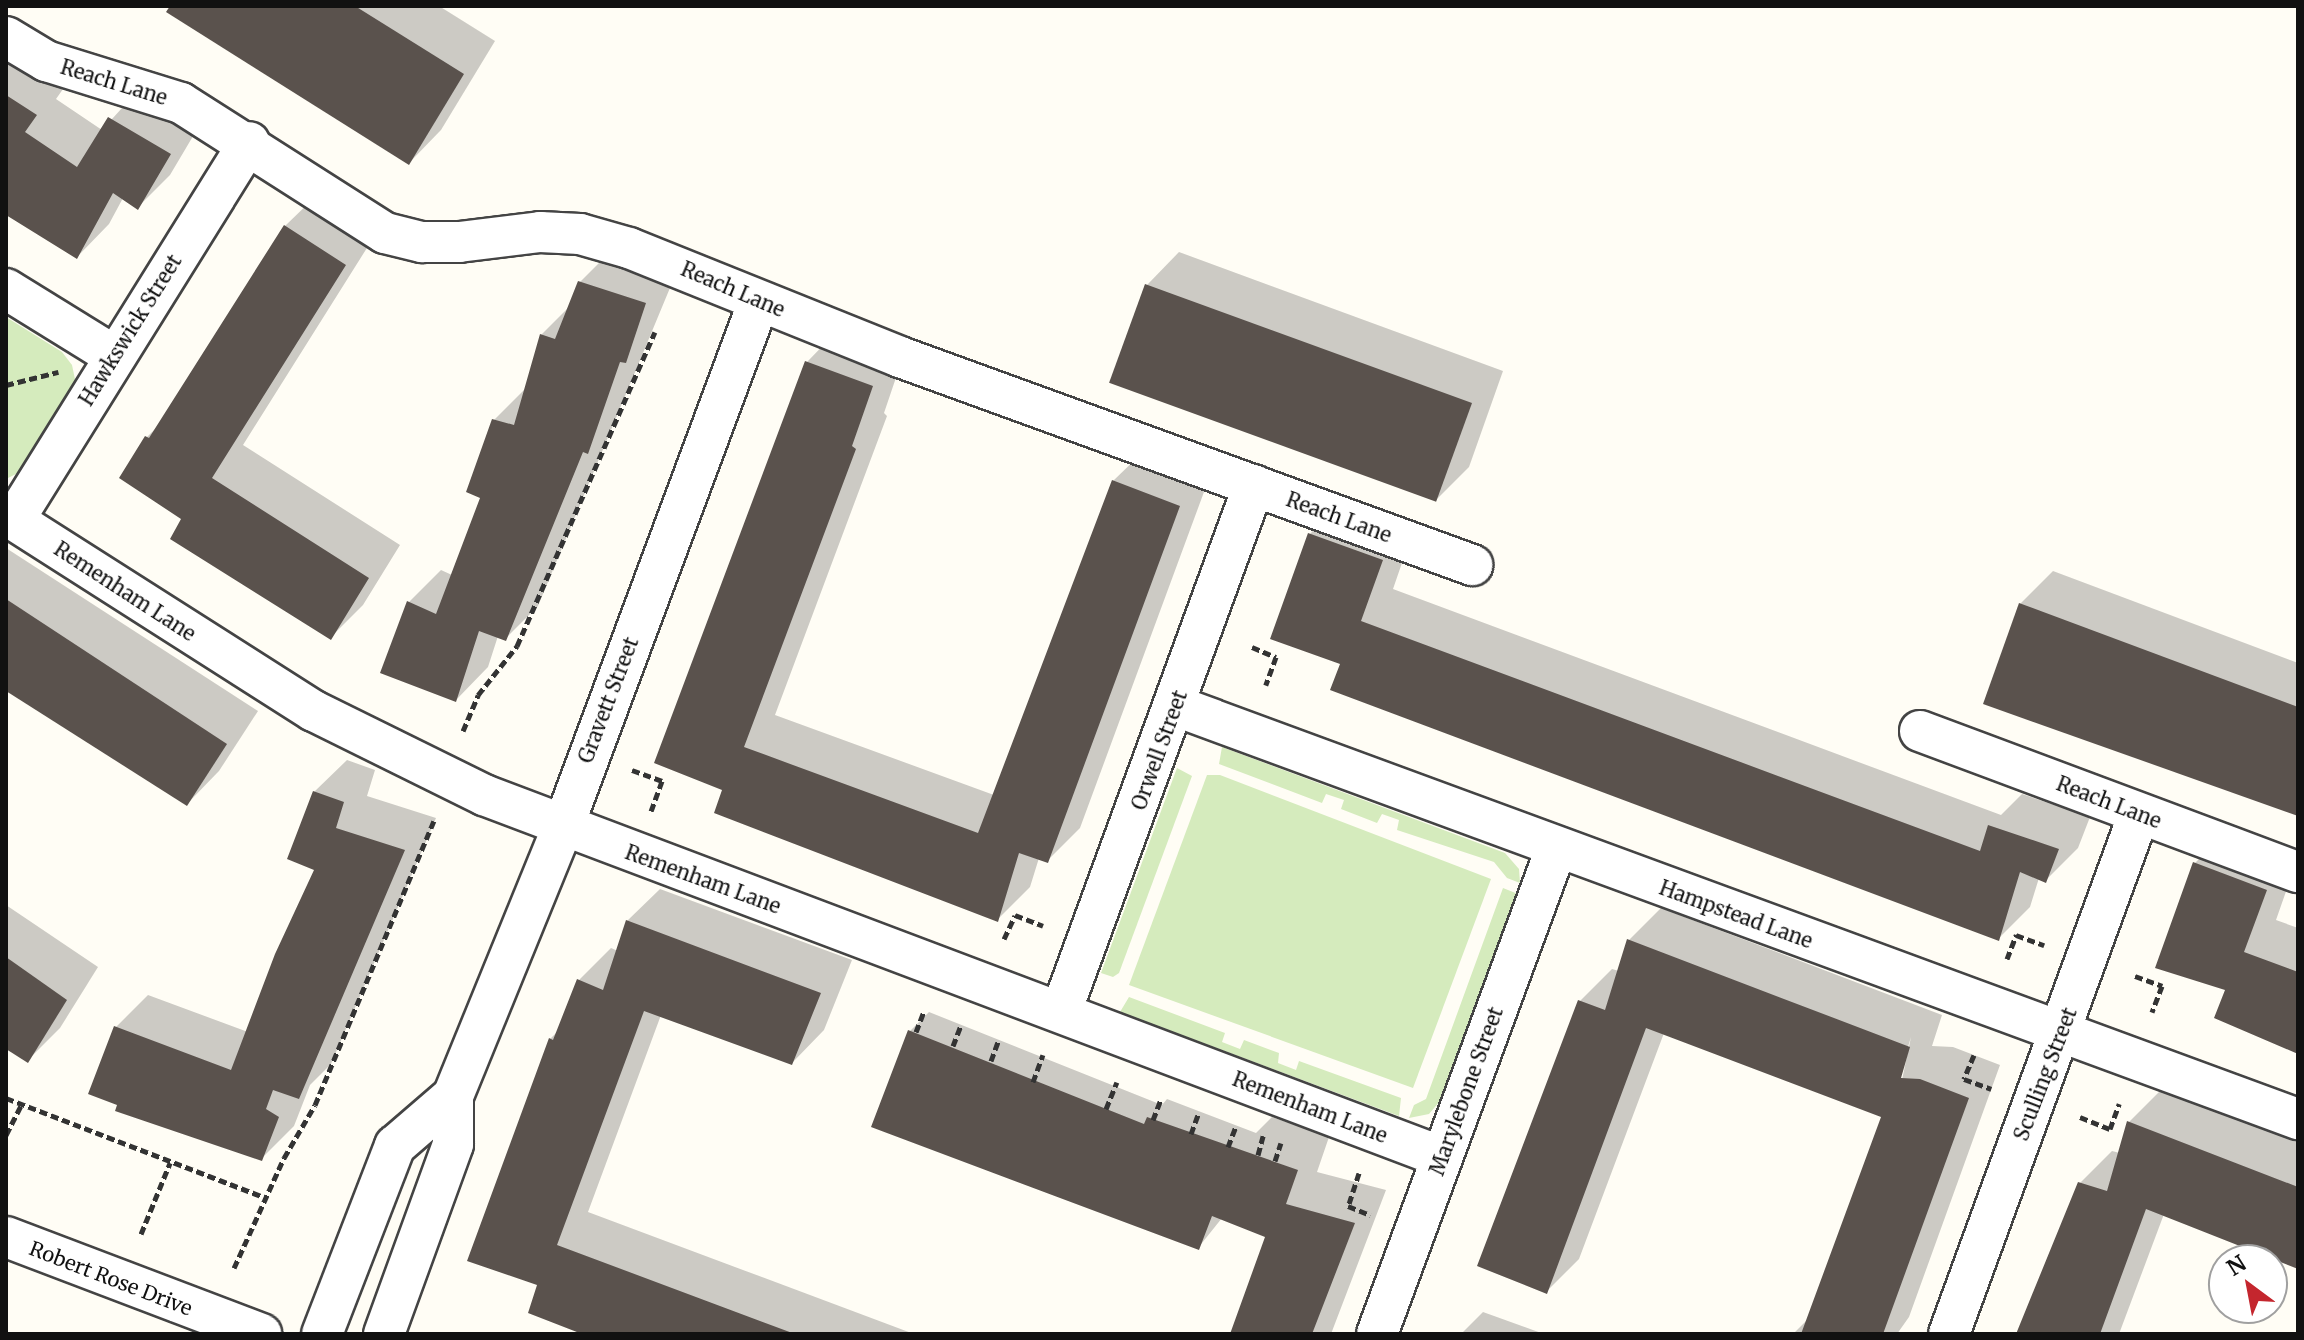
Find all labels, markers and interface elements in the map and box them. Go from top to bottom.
street label: Reach Lane [58,54,170,110]
street label: Hawkswick Street [74,250,186,410]
street label: Reach Lane [678,256,788,322]
street label: Reach Lane [1283,487,1395,547]
street label: Remenham Lane [50,536,200,646]
street label: Gravett Street [573,634,643,766]
street label: Orwell Street [1126,687,1192,813]
street label: Reach Lane [2053,771,2165,833]
street label: Remenham Lane [622,840,784,918]
street label: Hampstead Lane [1656,875,1816,953]
street label: Marylebone Street [1424,1004,1508,1178]
street label: Sculling Street [2009,1004,2081,1144]
street label: Remenham Lane [1229,1066,1391,1148]
street label: Robert Rose Drive [26,1236,196,1320]
north arrow [2208,1244,2288,1324]
text: N [2222,1249,2251,1282]

